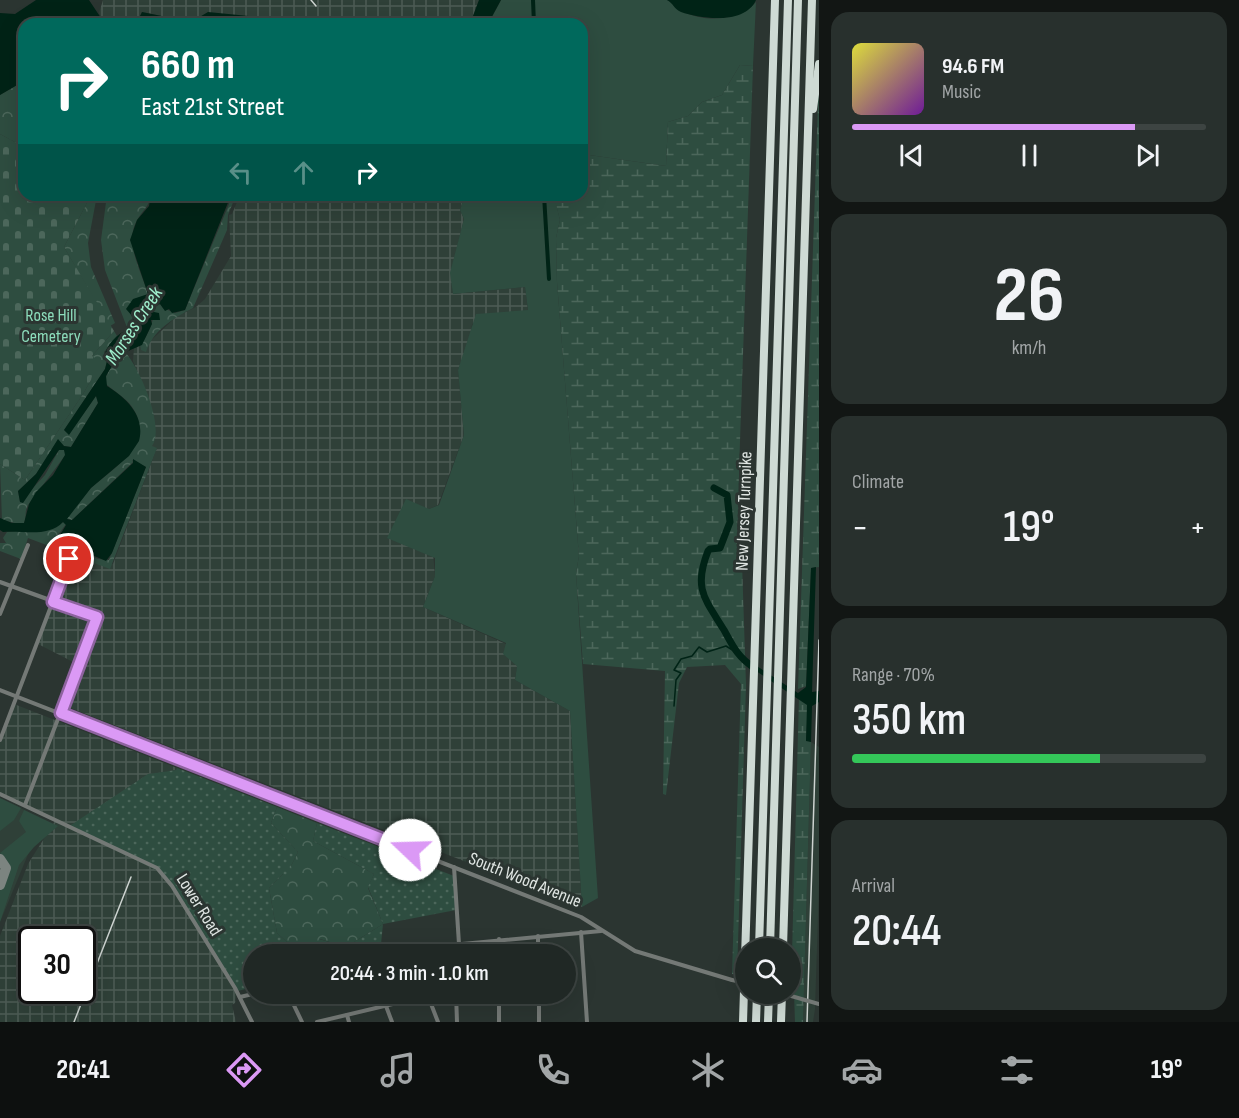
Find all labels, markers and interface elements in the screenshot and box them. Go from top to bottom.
text: 660 m [141,40,235,91]
icon: right [42,42,120,120]
text: 94.6 FM [942,53,1004,80]
text: Music [942,80,981,104]
text: East 21st Street [141,91,284,123]
icon: previous [895,139,928,172]
icon: pause [1013,139,1046,172]
icon: next [1131,139,1164,172]
icon: left [224,156,257,189]
icon: ahead [287,156,320,189]
icon: right [350,156,383,189]
text: 26 [994,250,1064,343]
water label: Morses Creek [100,282,168,369]
park label: Rose Hill Cemetery [21,305,81,347]
text: km/h [1012,336,1046,360]
street label: New Jersey Turnpike [731,451,757,571]
text: Climate [852,470,904,494]
text: 19° [1003,500,1055,555]
text: − [852,508,868,548]
text: + [1190,508,1206,548]
pin [43,533,94,584]
icon: arrive [52,542,85,575]
text: Range · 70% [852,663,935,687]
text: 350 km [852,693,966,748]
position arrow [378,818,442,882]
street label: South Wood Avenue [466,848,584,912]
street label: Lower Road [172,870,226,940]
text: Arrival [852,874,895,898]
text: 20:44 [852,904,941,959]
speed limit sign: 30 [18,926,96,1004]
map controls [735,938,801,1004]
button: search [735,938,801,1004]
text: 20:44 · 3 min · 1.0 km [330,960,489,987]
icon: directions [223,1049,265,1091]
icon: music [377,1049,419,1091]
icon: phone [532,1049,574,1091]
icon: climate [687,1049,729,1091]
icon: car [841,1049,883,1091]
icon: filters [996,1049,1038,1091]
text: 20:41 [56,1054,110,1086]
text: 19° [1151,1054,1183,1086]

